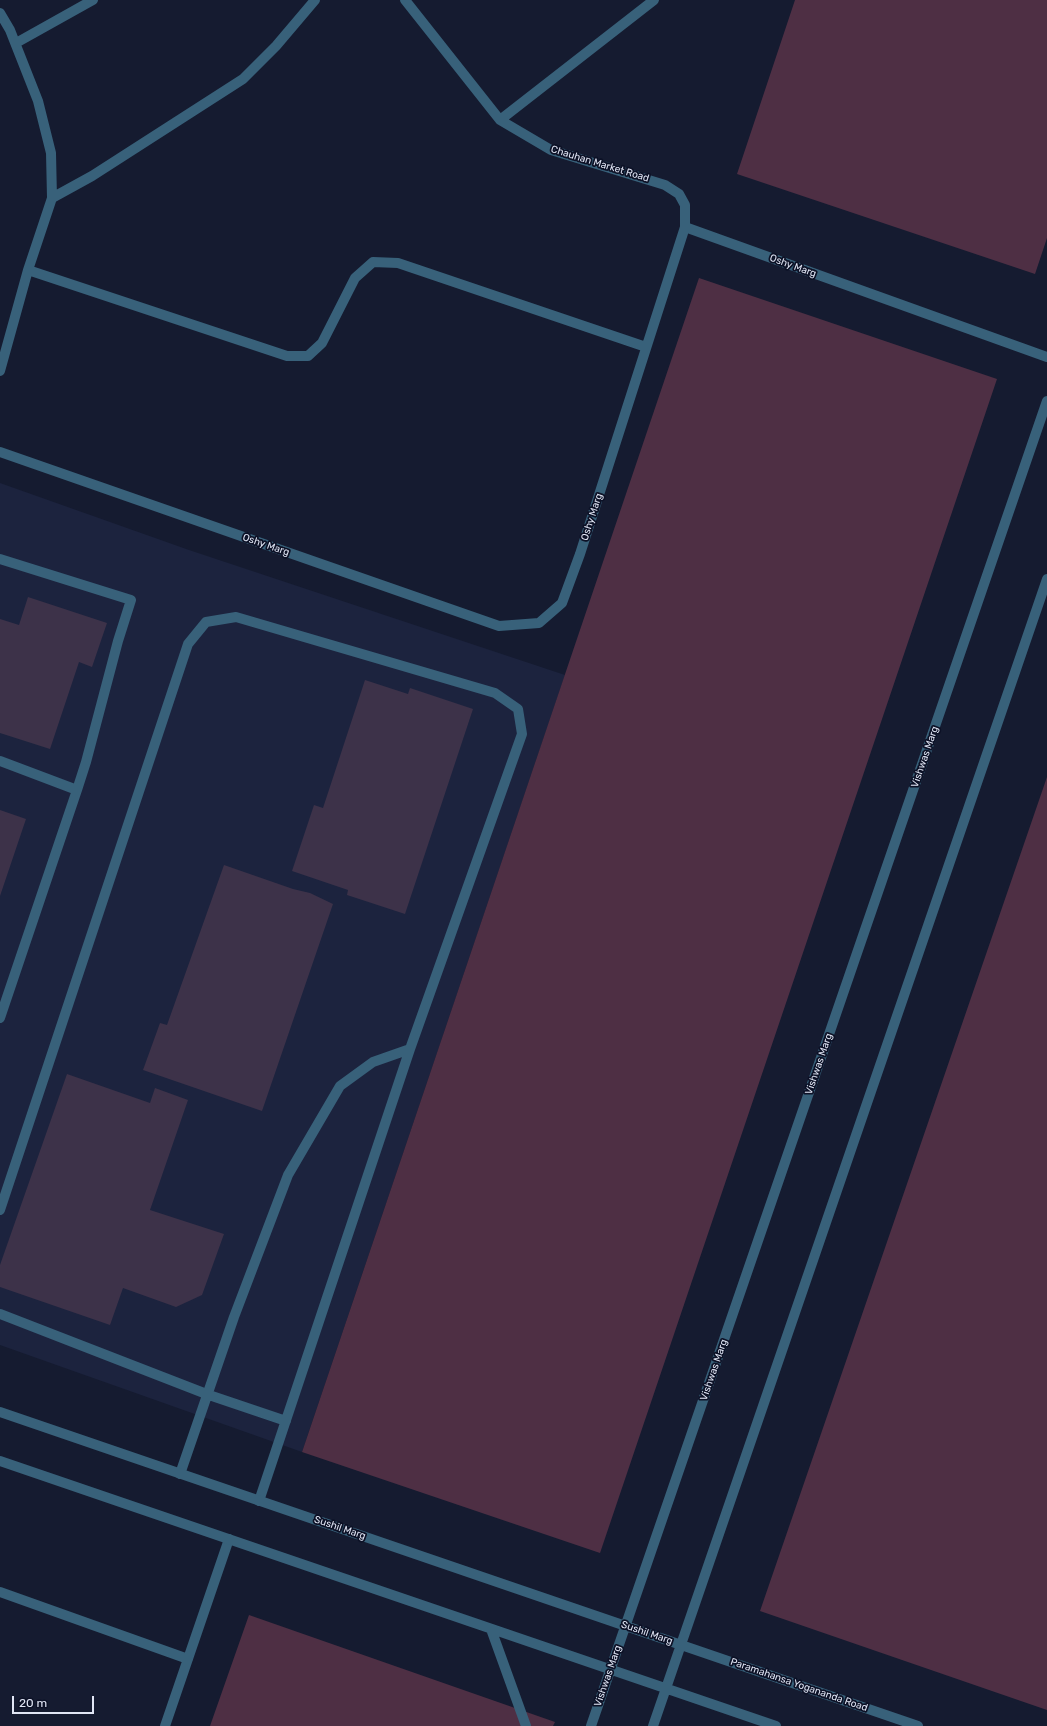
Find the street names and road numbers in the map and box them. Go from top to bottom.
street label: Chauhan Market Road [549,143,651,185]
street label: Oshy Marg [768,252,818,280]
street label: Oshy Marg [579,492,605,542]
street label: Oshy Marg [241,531,291,559]
street label: Vishwas Marg [909,725,941,789]
street label: Vishwas Marg [803,1032,835,1096]
street label: Vishwas Marg [698,1338,730,1402]
street label: Sushil Marg [313,1514,367,1542]
street label: Sushil Marg [620,1619,674,1647]
street label: Vishwas Marg [592,1644,624,1708]
street label: Paramahansa Yogananda Road [729,1656,869,1714]

